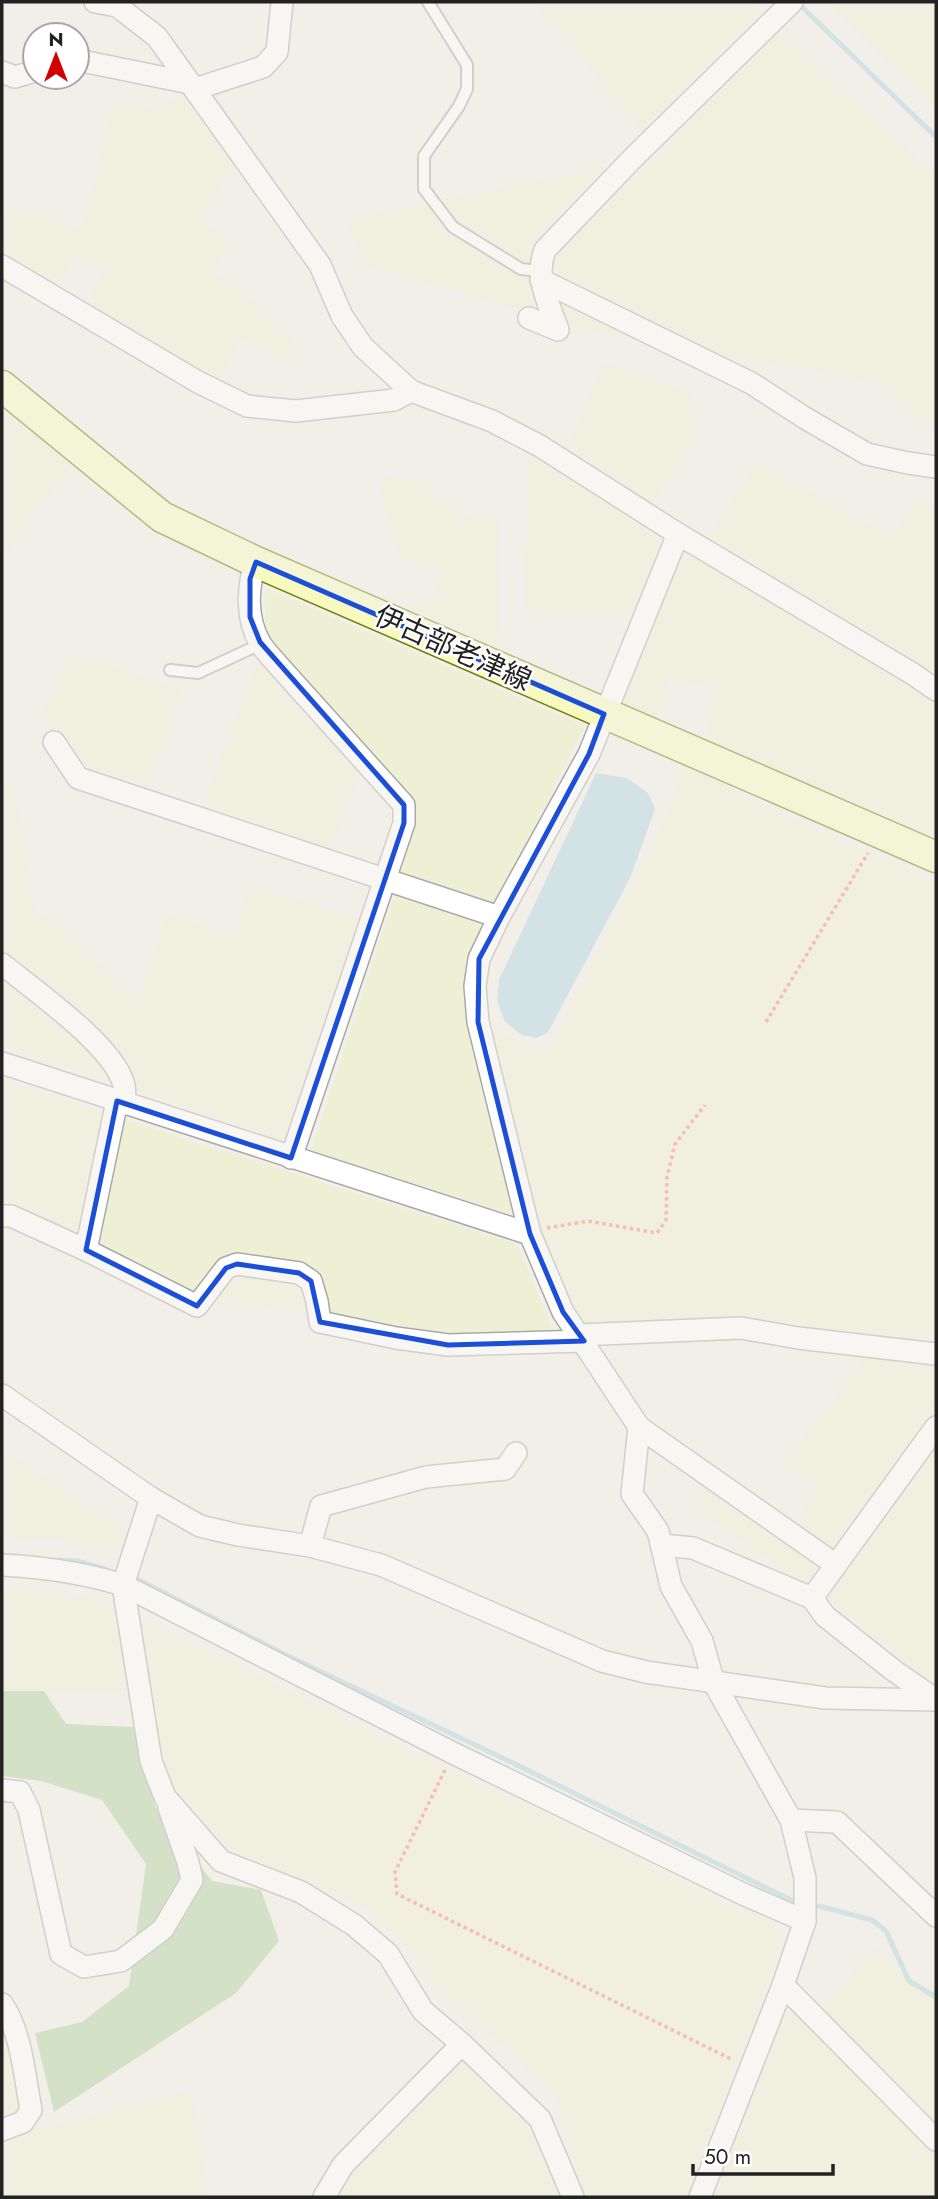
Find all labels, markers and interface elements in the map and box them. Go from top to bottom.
north arrow [21,21,91,91]
text: N [48,26,64,53]
street label: 伊古部老津線 [368,595,538,701]
scale bar [693,2132,833,2176]
text: 50 m [704,2142,751,2172]

